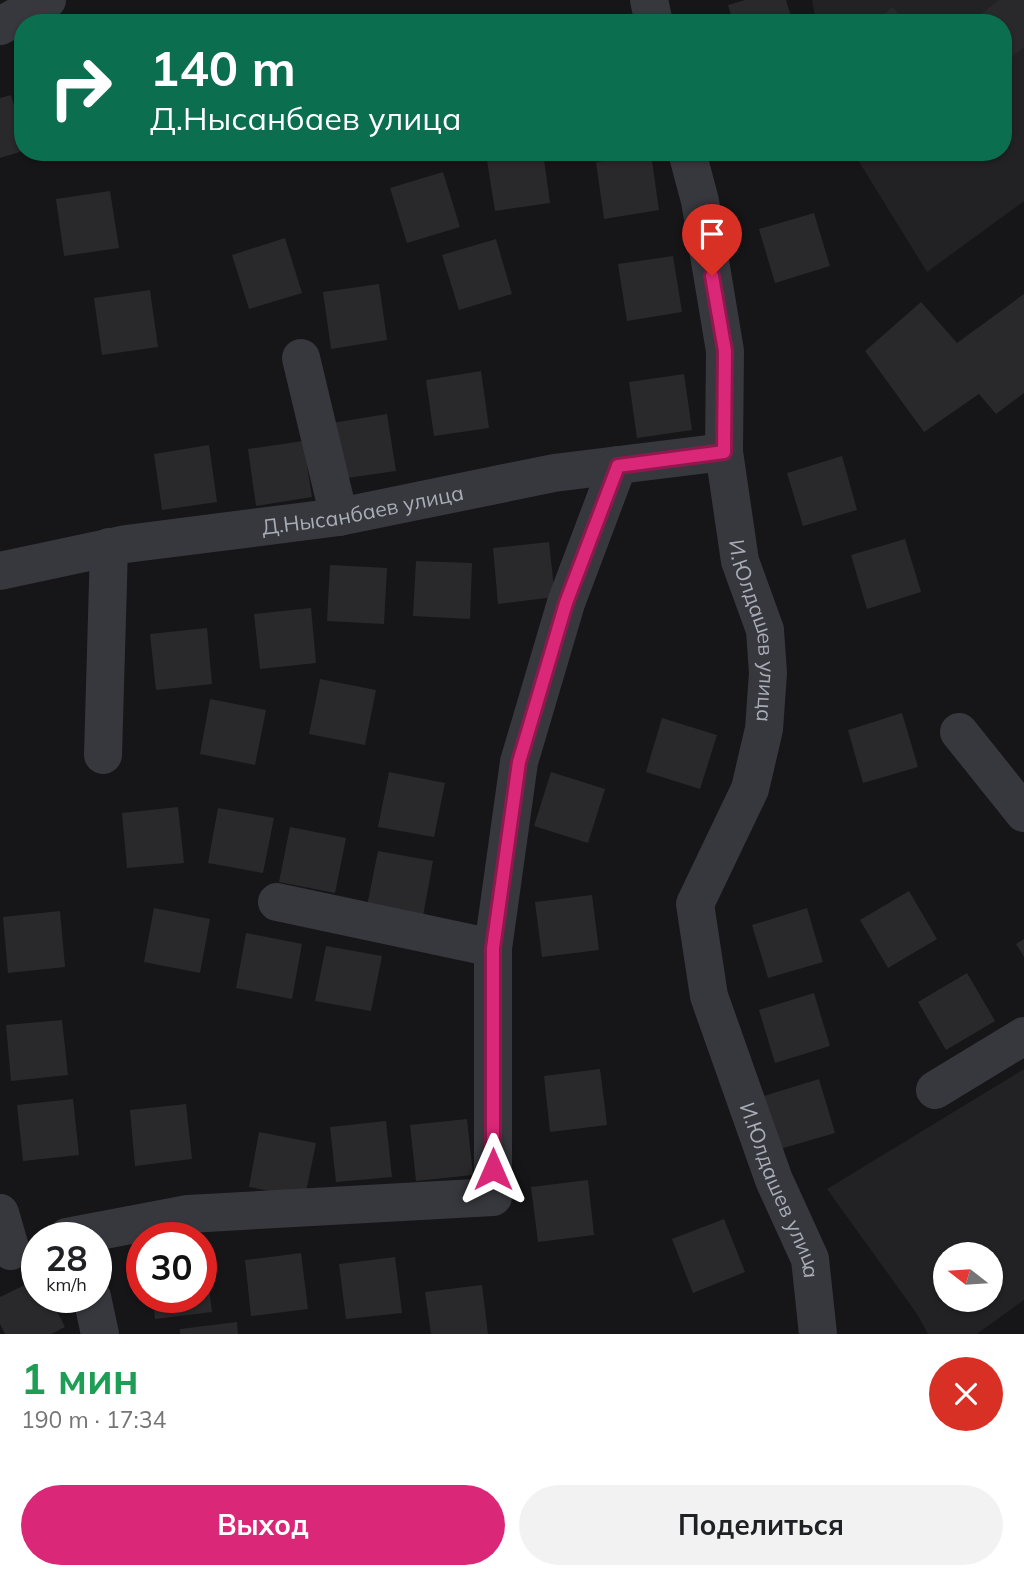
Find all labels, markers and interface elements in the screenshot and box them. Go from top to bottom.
text: 140 m [150,37,296,98]
icon: right [35,42,126,133]
text: Д.Нысанбаев улица [150,98,461,138]
pin [682,204,742,276]
icon: arrive [693,215,731,253]
street label: Д.Нысанбаев улица [260,479,466,540]
street label: И.Юлдашев улица [724,538,781,723]
street label: И.Юлдашев улица [735,1099,825,1279]
position arrow [456,1132,530,1206]
speed limit sign: 30 [126,1222,217,1313]
text: 28 [45,1236,88,1280]
north arrow [933,1242,1003,1312]
map controls [933,1242,1003,1312]
text: km/h [46,1273,87,1296]
text: 1 мин [21,1352,139,1405]
button: close [929,1357,1003,1431]
text: 190 m · 17:34 [21,1405,166,1434]
button: Выход [21,1485,505,1565]
button: Поделиться [519,1485,1003,1565]

